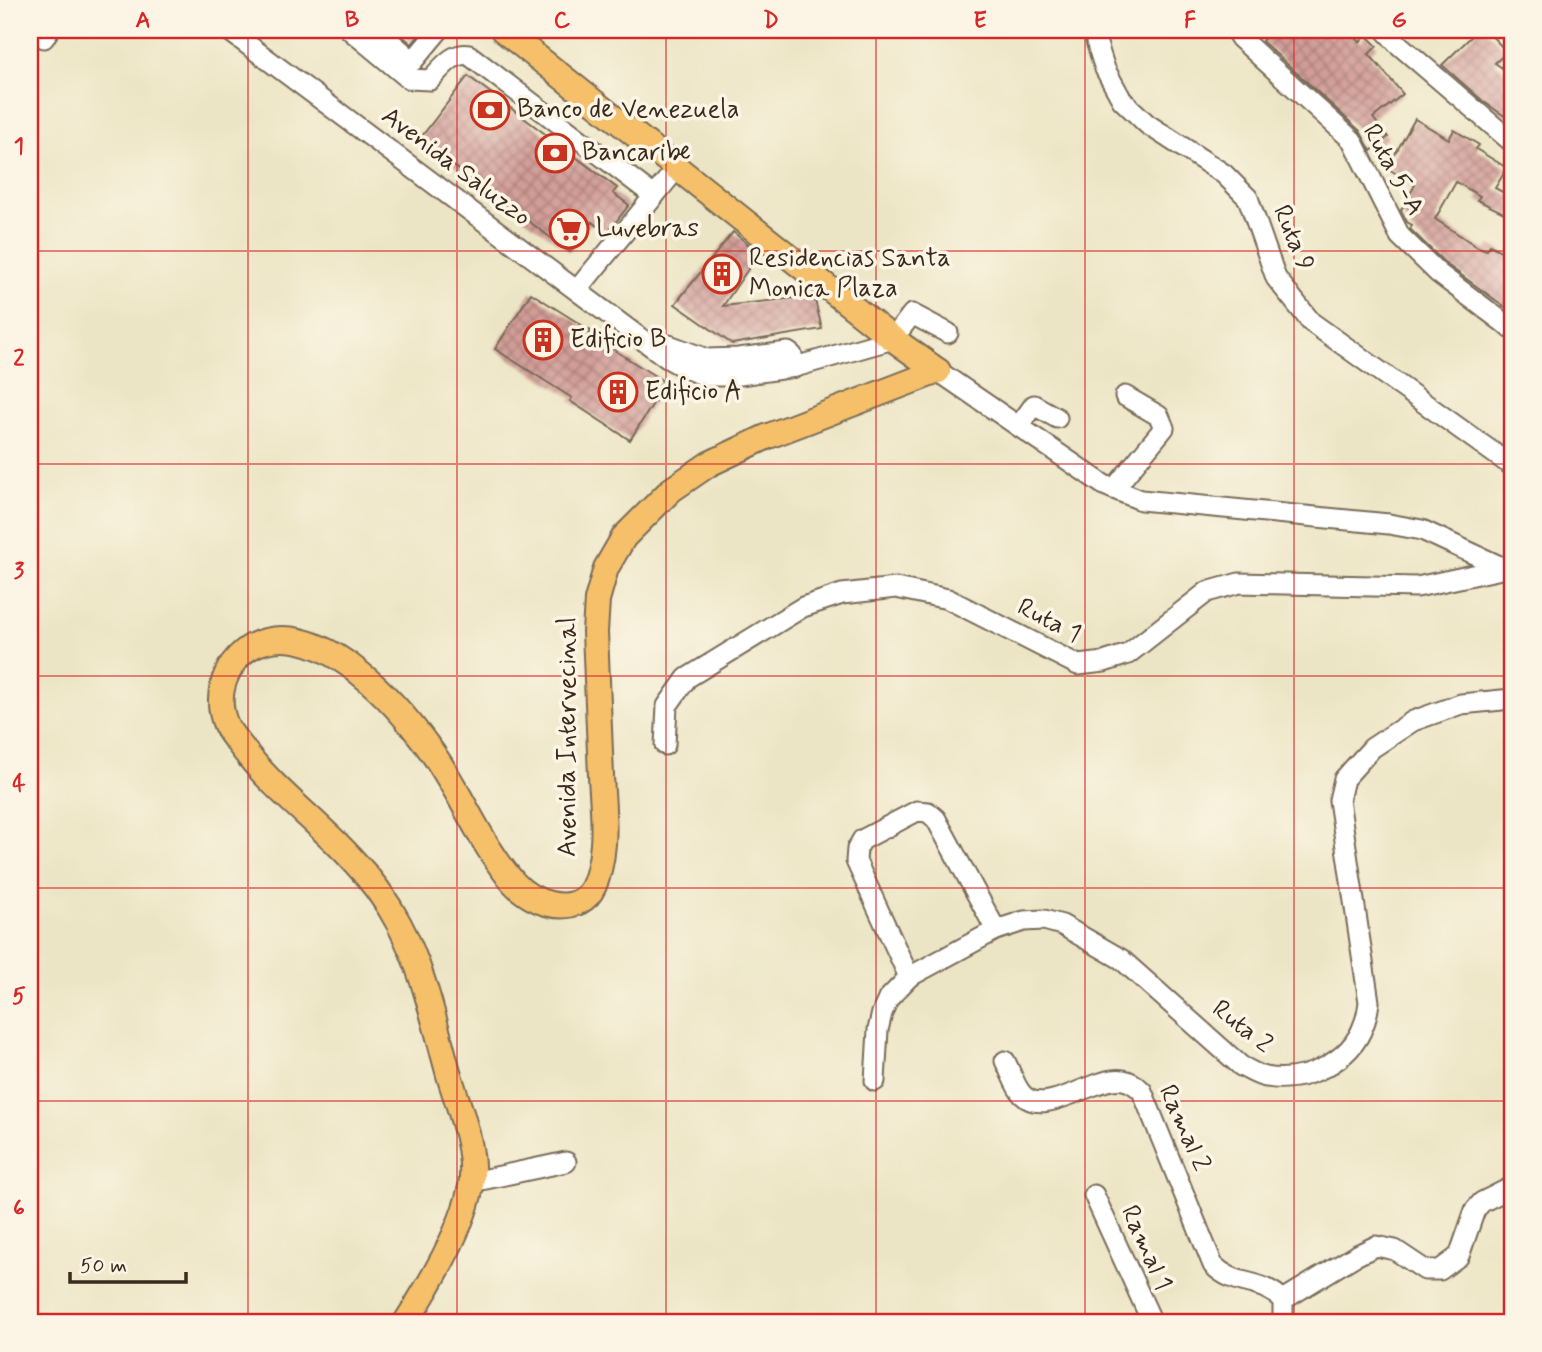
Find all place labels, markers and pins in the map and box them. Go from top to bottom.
bank icon: Banco de Venezuela [469,89,511,131]
place label: Banco de Venezuela [517,93,739,127]
bank icon: Bancaribe [534,132,576,174]
place label: Bancaribe [582,136,691,170]
supermarket icon: Luvebras [548,208,590,250]
place label: Luvebras [596,212,699,246]
place label: Residencias Santa Monica Plaza [749,242,951,306]
building icon: Residencias Santa Monica Plaza [701,253,743,295]
building icon: Edificio B [522,319,564,361]
place label: Edificio B [570,323,667,357]
building icon: Edificio A [597,371,639,413]
place label: Edificio A [645,375,742,409]

